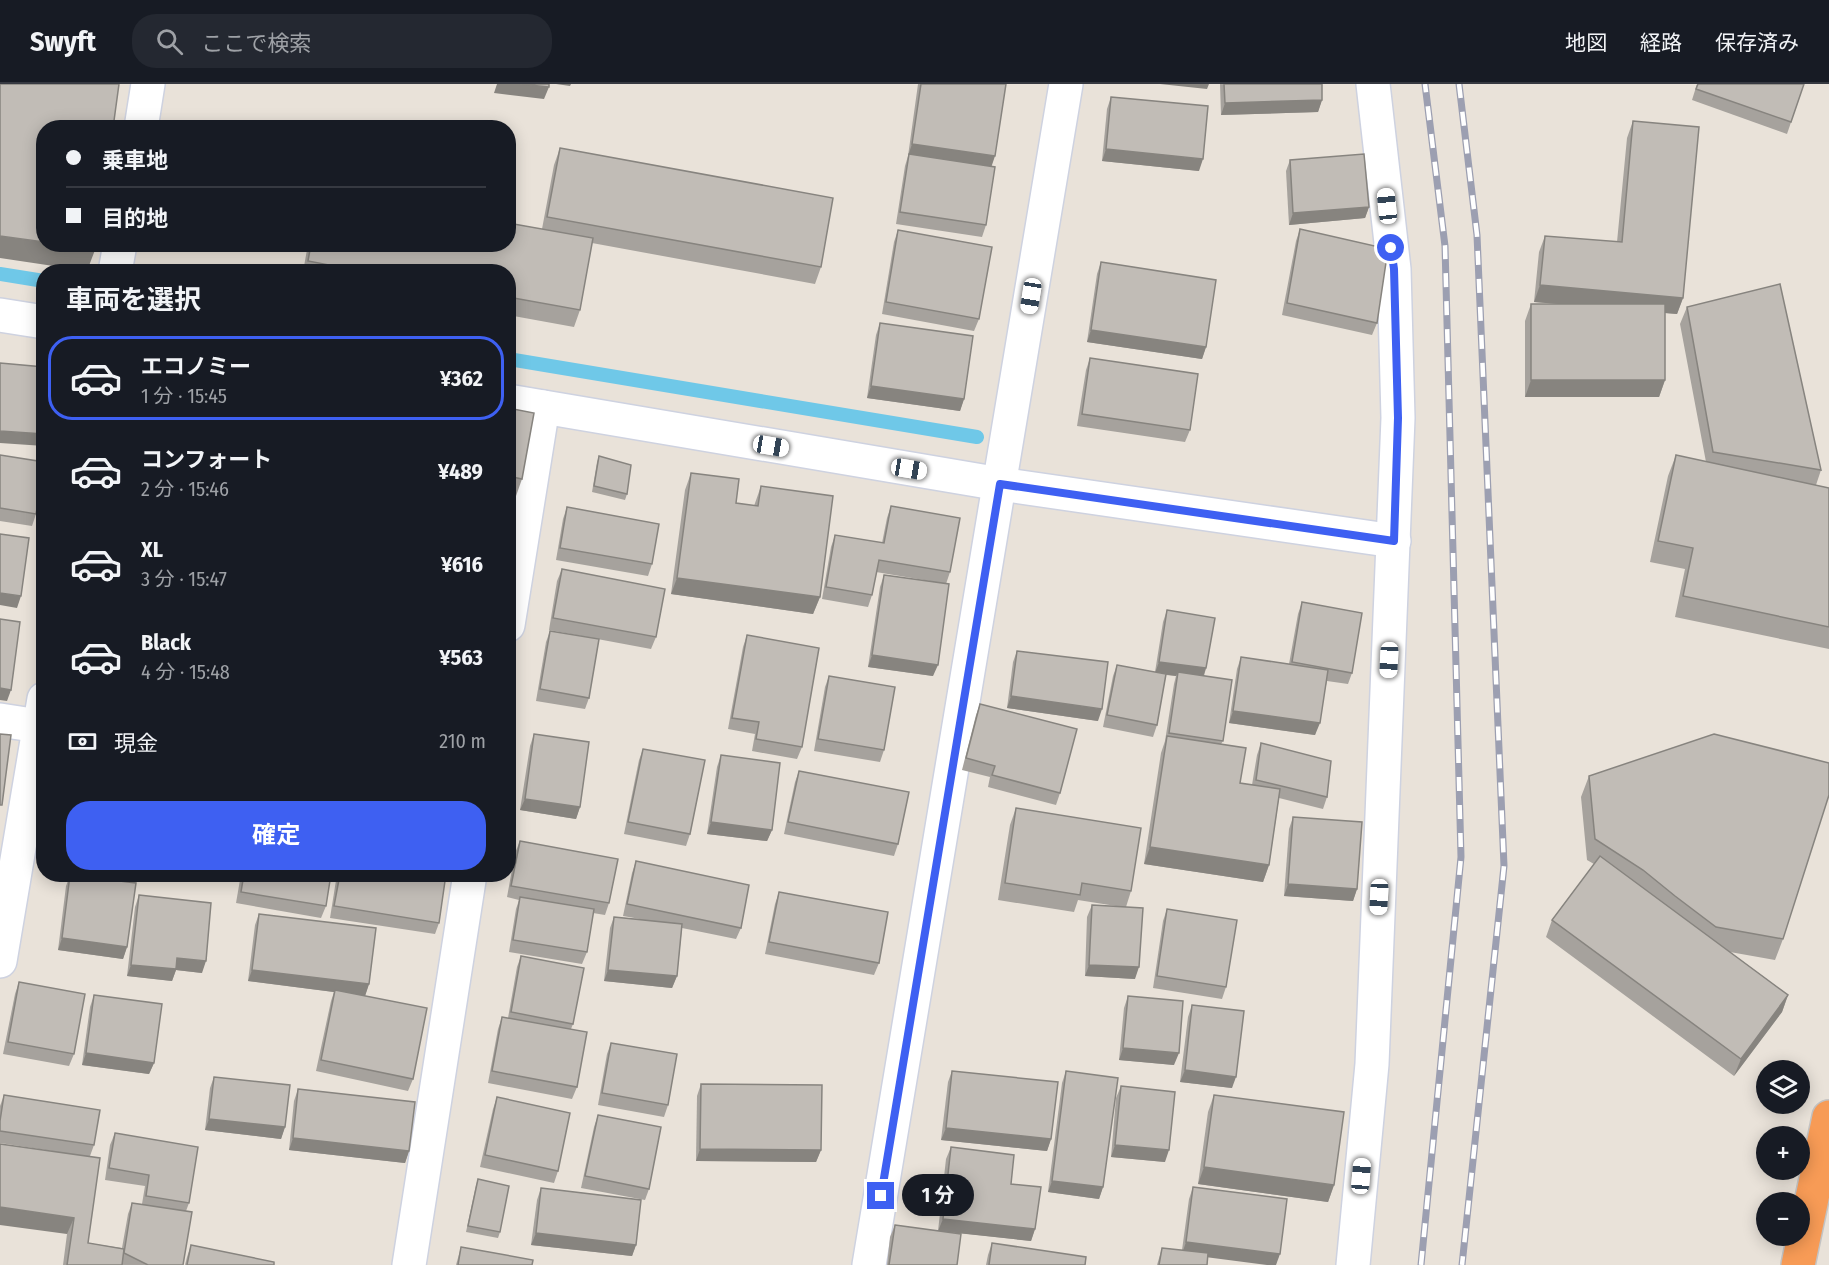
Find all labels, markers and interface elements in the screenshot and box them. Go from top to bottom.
search box [132,14,552,68]
text: Swyft [30,25,96,58]
icon: search [153,25,186,58]
text: ここで検索 [201,30,311,57]
text: 地図 [1565,30,1607,56]
text: 経路 [1640,30,1682,56]
text: 保存済み [1715,30,1799,56]
text: 乗車地 [102,147,168,174]
car [1376,187,1398,225]
text: 目的地 [102,205,168,232]
route start [1377,234,1404,261]
car [1019,277,1043,315]
text: 車両を選択 [66,284,201,316]
icon: car [69,351,123,405]
text: エコノミー [141,353,251,380]
text: ¥362 [440,365,483,392]
text: 1 分 · 15:45 [141,384,227,408]
car [752,434,790,458]
icon: car [69,444,123,498]
text: コンフォート [141,446,272,473]
car [890,457,928,481]
text: ¥489 [438,458,483,485]
text: 2 分 · 15:46 [141,477,229,501]
text: XL [141,536,163,563]
icon: car [69,537,123,591]
text: ¥616 [441,551,483,578]
text: 3 分 · 15:47 [141,567,227,591]
text: Black [141,629,191,656]
icon: car [69,630,123,684]
car [1379,642,1399,678]
text: ¥563 [439,644,483,671]
text: 4 分 · 15:48 [141,660,230,684]
icon: cash [66,725,99,758]
text: 210 m [439,729,486,753]
text: 現金 [114,730,158,757]
button: 確定 [66,801,486,870]
car [1369,879,1389,915]
map controls [1756,1060,1810,1246]
button: layers [1756,1060,1810,1114]
button: + [1756,1126,1810,1180]
car [1350,1157,1372,1195]
callout: 1 分 [902,1175,974,1217]
route end [867,1182,894,1209]
text: 1 分 [922,1183,954,1207]
button: − [1756,1192,1810,1246]

